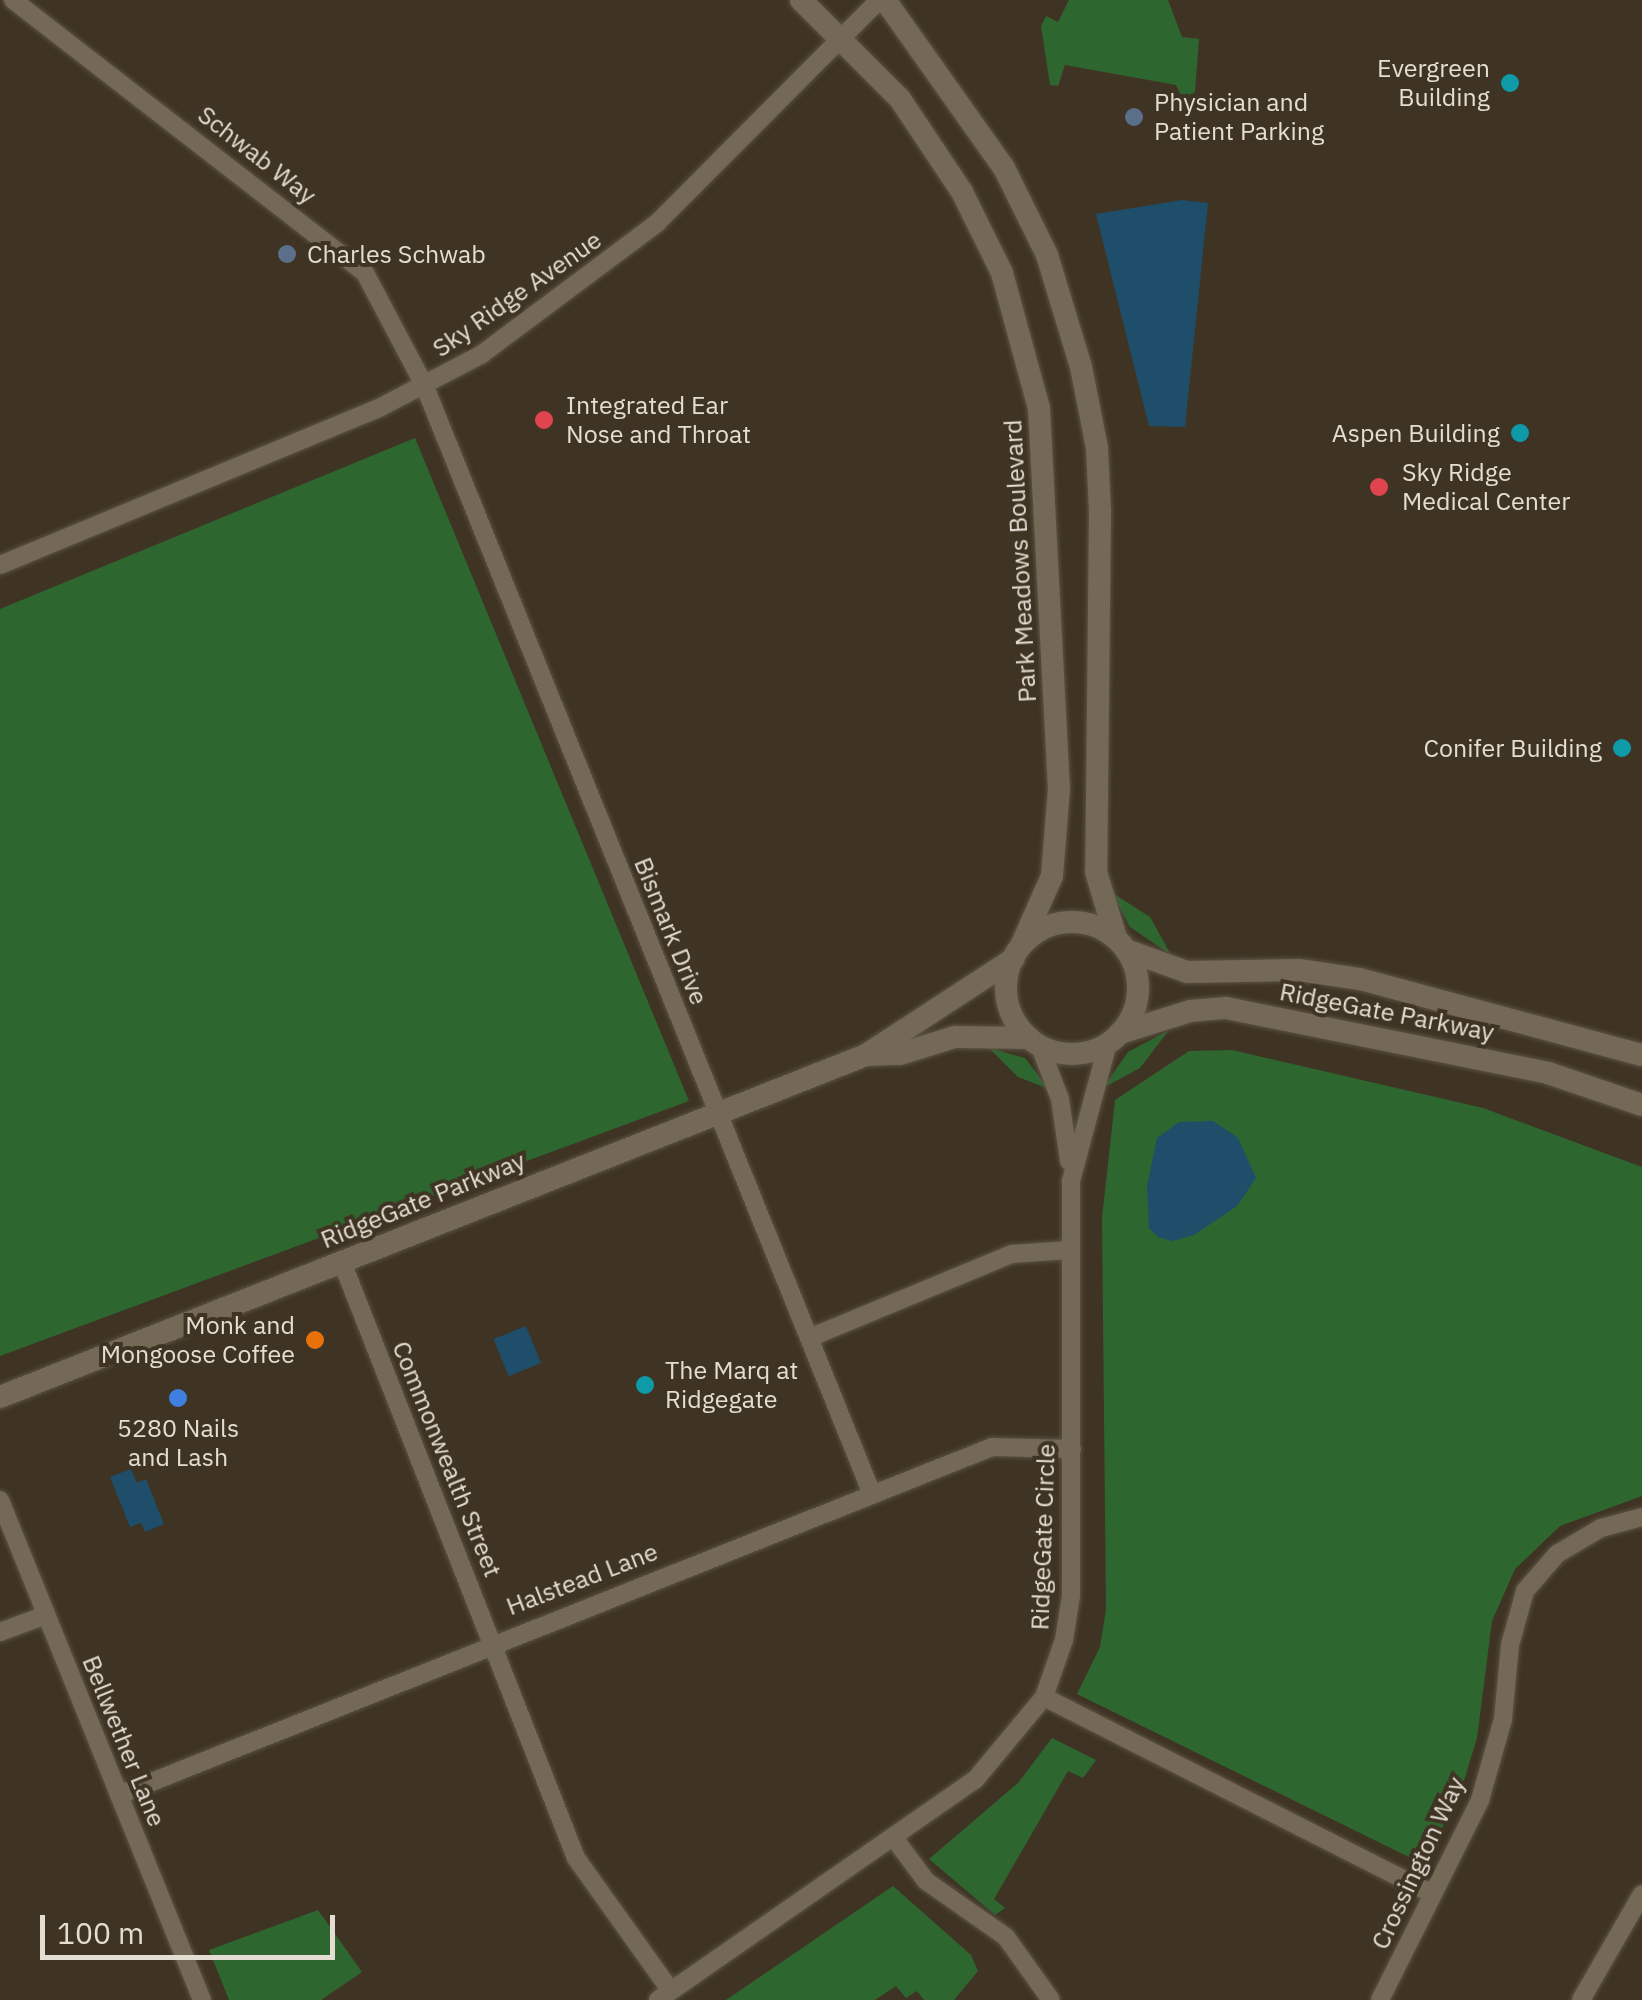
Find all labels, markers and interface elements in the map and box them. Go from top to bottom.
place label: Evergreen Building [1377,54,1490,113]
marker: Evergreen Building [1499,72,1521,94]
place label: Physician and Patient Parking [1154,88,1324,147]
street label: Schwab Way [192,100,322,210]
marker: Physician and Patient Parking [1123,106,1145,128]
street label: Sky Ridge Avenue [427,225,607,363]
place label: Charles Schwab [307,239,486,269]
marker: Charles Schwab [276,243,298,265]
place label: Integrated Ear Nose and Throat [566,391,751,450]
marker: Integrated Ear Nose and Throat [531,407,557,433]
place label: Aspen Building [1332,418,1500,448]
street label: Park Meadows Boulevard [998,419,1042,703]
marker: Aspen Building [1509,422,1531,444]
place label: Sky Ridge Medical Center [1402,458,1570,517]
marker: Sky Ridge Medical Center [1366,474,1392,500]
place label: Conifer Building [1424,733,1602,763]
marker: Conifer Building [1611,737,1633,759]
street label: Bismark Drive [628,853,714,1009]
street label: RidgeGate Parkway [1277,976,1497,1048]
street label: RidgeGate Parkway [316,1145,530,1255]
place label: Monk and Mongoose Coffee [101,1311,295,1370]
marker: Monk and Mongoose Coffee [304,1329,326,1351]
street label: Commonwealth Street [386,1337,508,1581]
place label: The Marq at Ridgegate [665,1356,798,1415]
marker: The Marq at Ridgegate [634,1374,656,1396]
marker: 5280 Nails and Lash [167,1387,189,1409]
place label: 5280 Nails and Lash [117,1414,239,1473]
street label: RidgeGate Circle [1025,1443,1061,1631]
street label: Halstead Lane [502,1536,662,1622]
street label: Bellwether Lane [76,1651,172,1831]
street label: Crossington Way [1365,1772,1471,1954]
scale bar [45,1895,340,1957]
text: 100 m [57,1913,144,1952]

